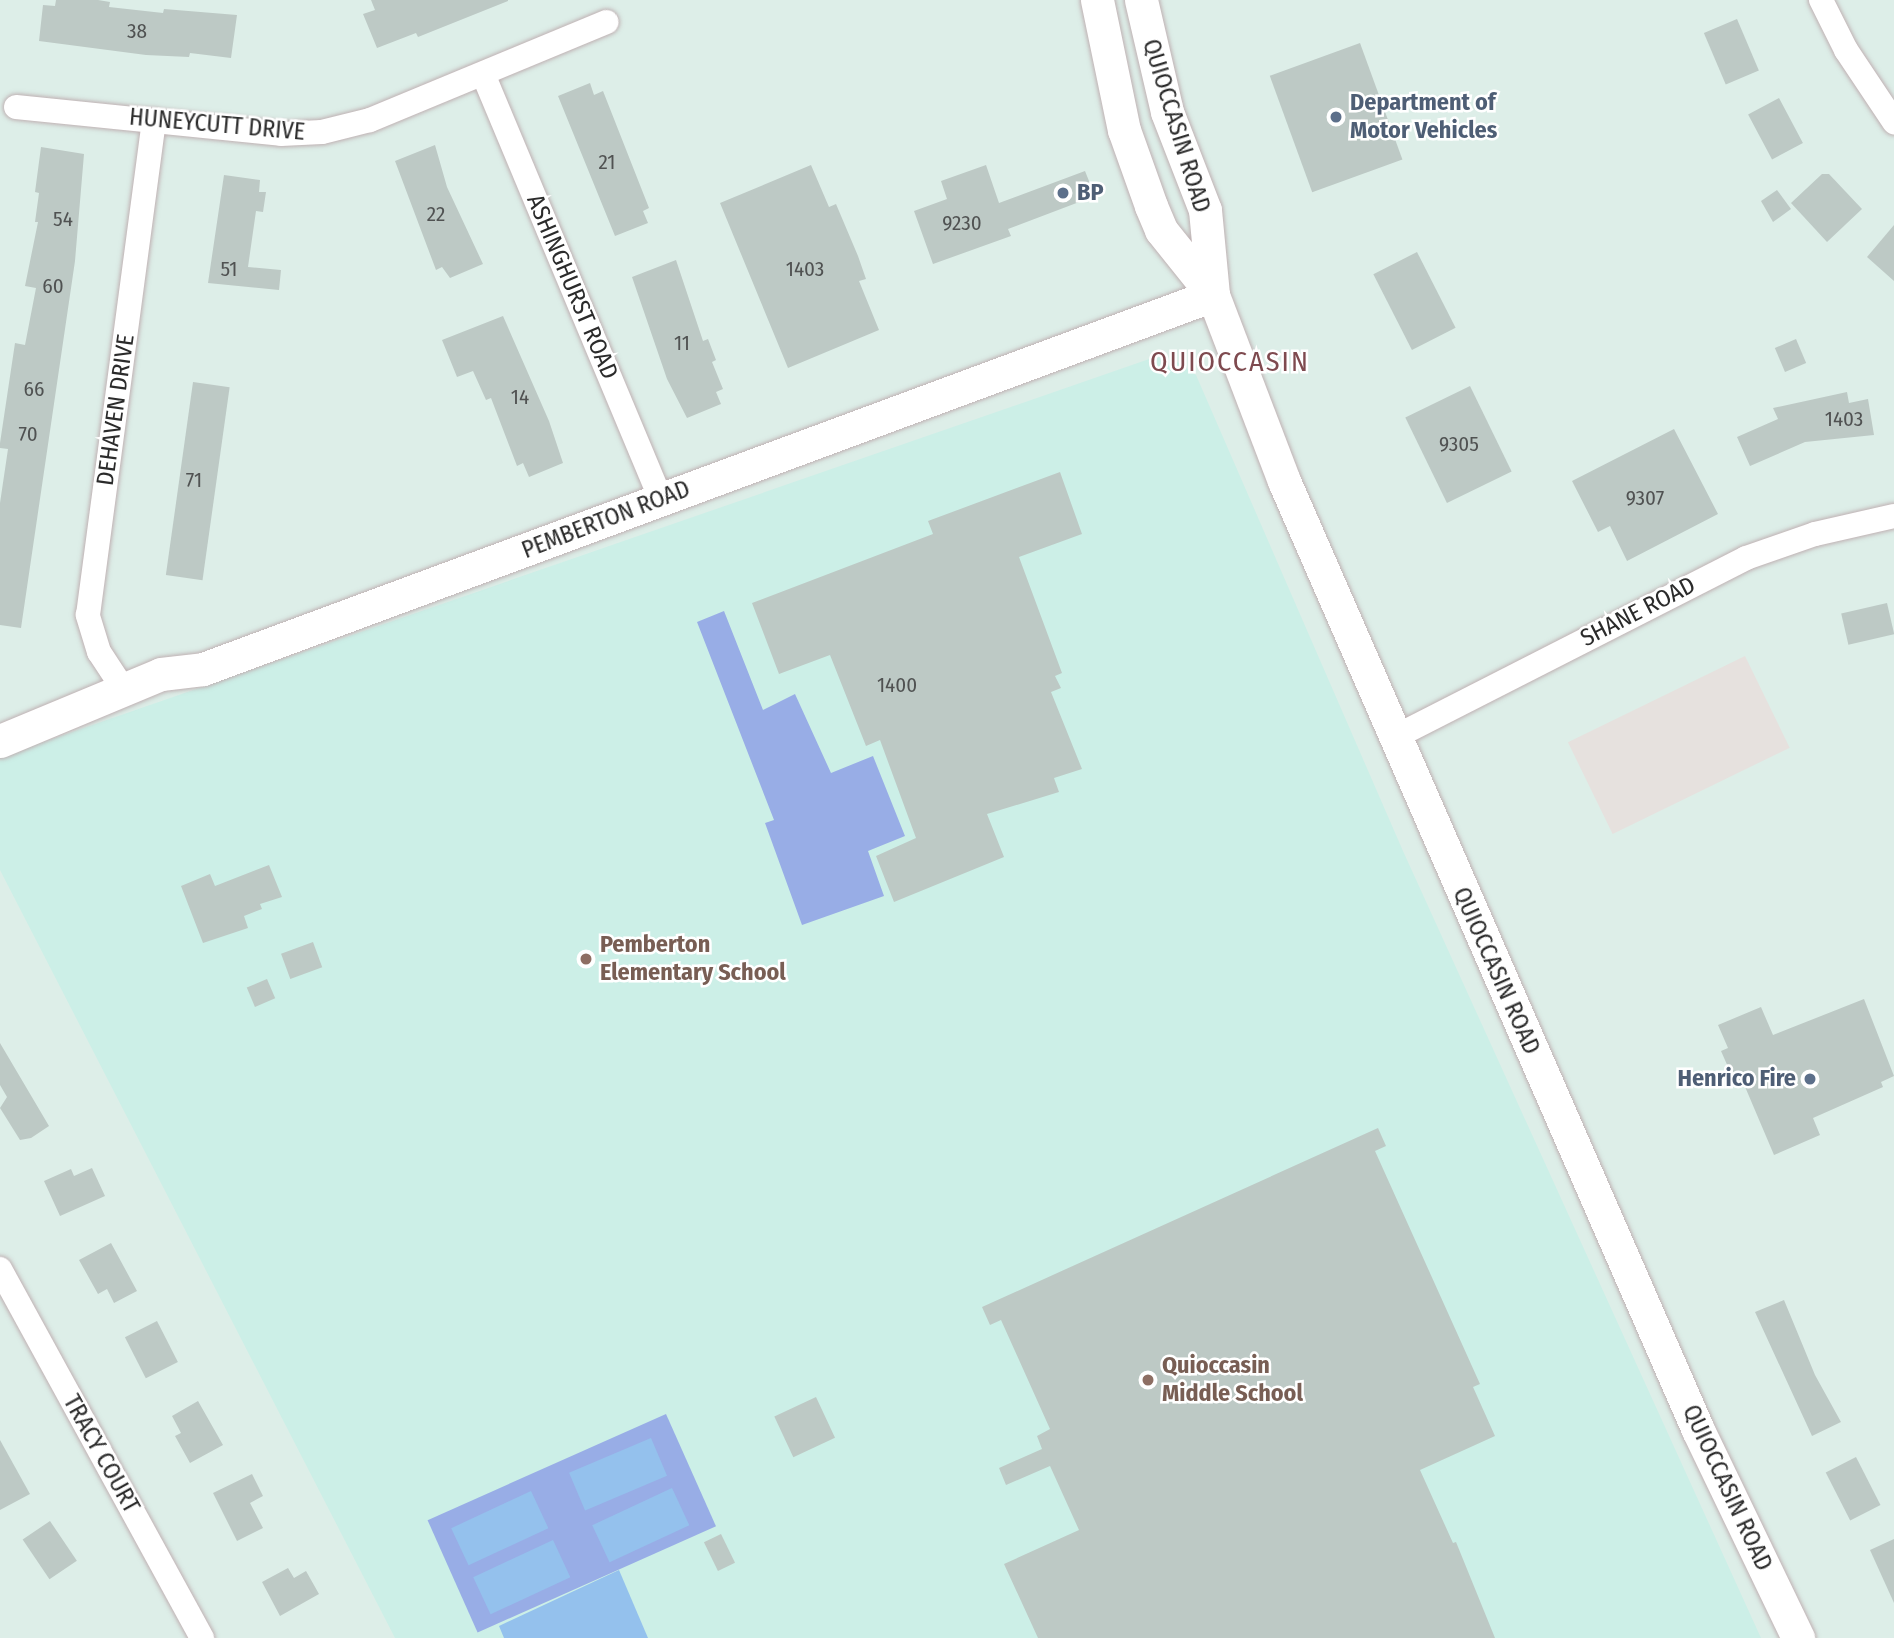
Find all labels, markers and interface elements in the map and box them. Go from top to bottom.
house number: 38 [127,18,147,44]
street label: QUIOCCASIN ROAD [1136,36,1216,216]
place label: Department of Motor Vehicles [1350,89,1497,145]
street label: HUNEYCUTT DRIVE [128,103,306,147]
marker: Department of Motor Vehicles [1328,109,1344,125]
house number: 21 [599,149,615,175]
place label: BP [1077,179,1103,207]
marker: BP [1055,185,1071,201]
street label: ASHINGHURST ROAD [520,190,624,384]
house number: 22 [427,201,445,227]
house number: 54 [53,206,73,232]
house number: 9230 [942,210,982,236]
house number: 51 [221,256,237,282]
house number: 1403 [786,256,824,282]
house number: 60 [42,273,64,299]
house number: 11 [674,330,690,356]
street label: DEHAVEN DRIVE [91,332,141,488]
district label: QUIOCCASIN [1151,345,1309,379]
house number: 66 [24,376,44,402]
house number: 14 [511,384,529,410]
house number: 1403 [1825,406,1863,432]
house number: 70 [18,421,38,447]
house number: 9305 [1439,431,1479,457]
house number: 71 [186,467,202,493]
street label: PEMBERTON ROAD [518,475,694,565]
house number: 9307 [1626,485,1664,511]
street label: SHANE ROAD [1576,571,1700,653]
house number: 1400 [877,672,917,698]
street label: QUIOCCASIN ROAD [1446,883,1546,1059]
place label: Pemberton Elementary School [600,931,786,987]
marker: Pemberton Elementary School [578,951,594,967]
place label: Henrico Fire [1677,1065,1796,1093]
marker: Henrico Fire [1802,1071,1818,1087]
place label: Quioccasin Middle School [1162,1352,1303,1408]
marker: Quioccasin Middle School [1140,1372,1156,1388]
street label: TRACY COURT [57,1390,145,1518]
street label: QUIOCCASIN ROAD [1676,1400,1778,1576]

